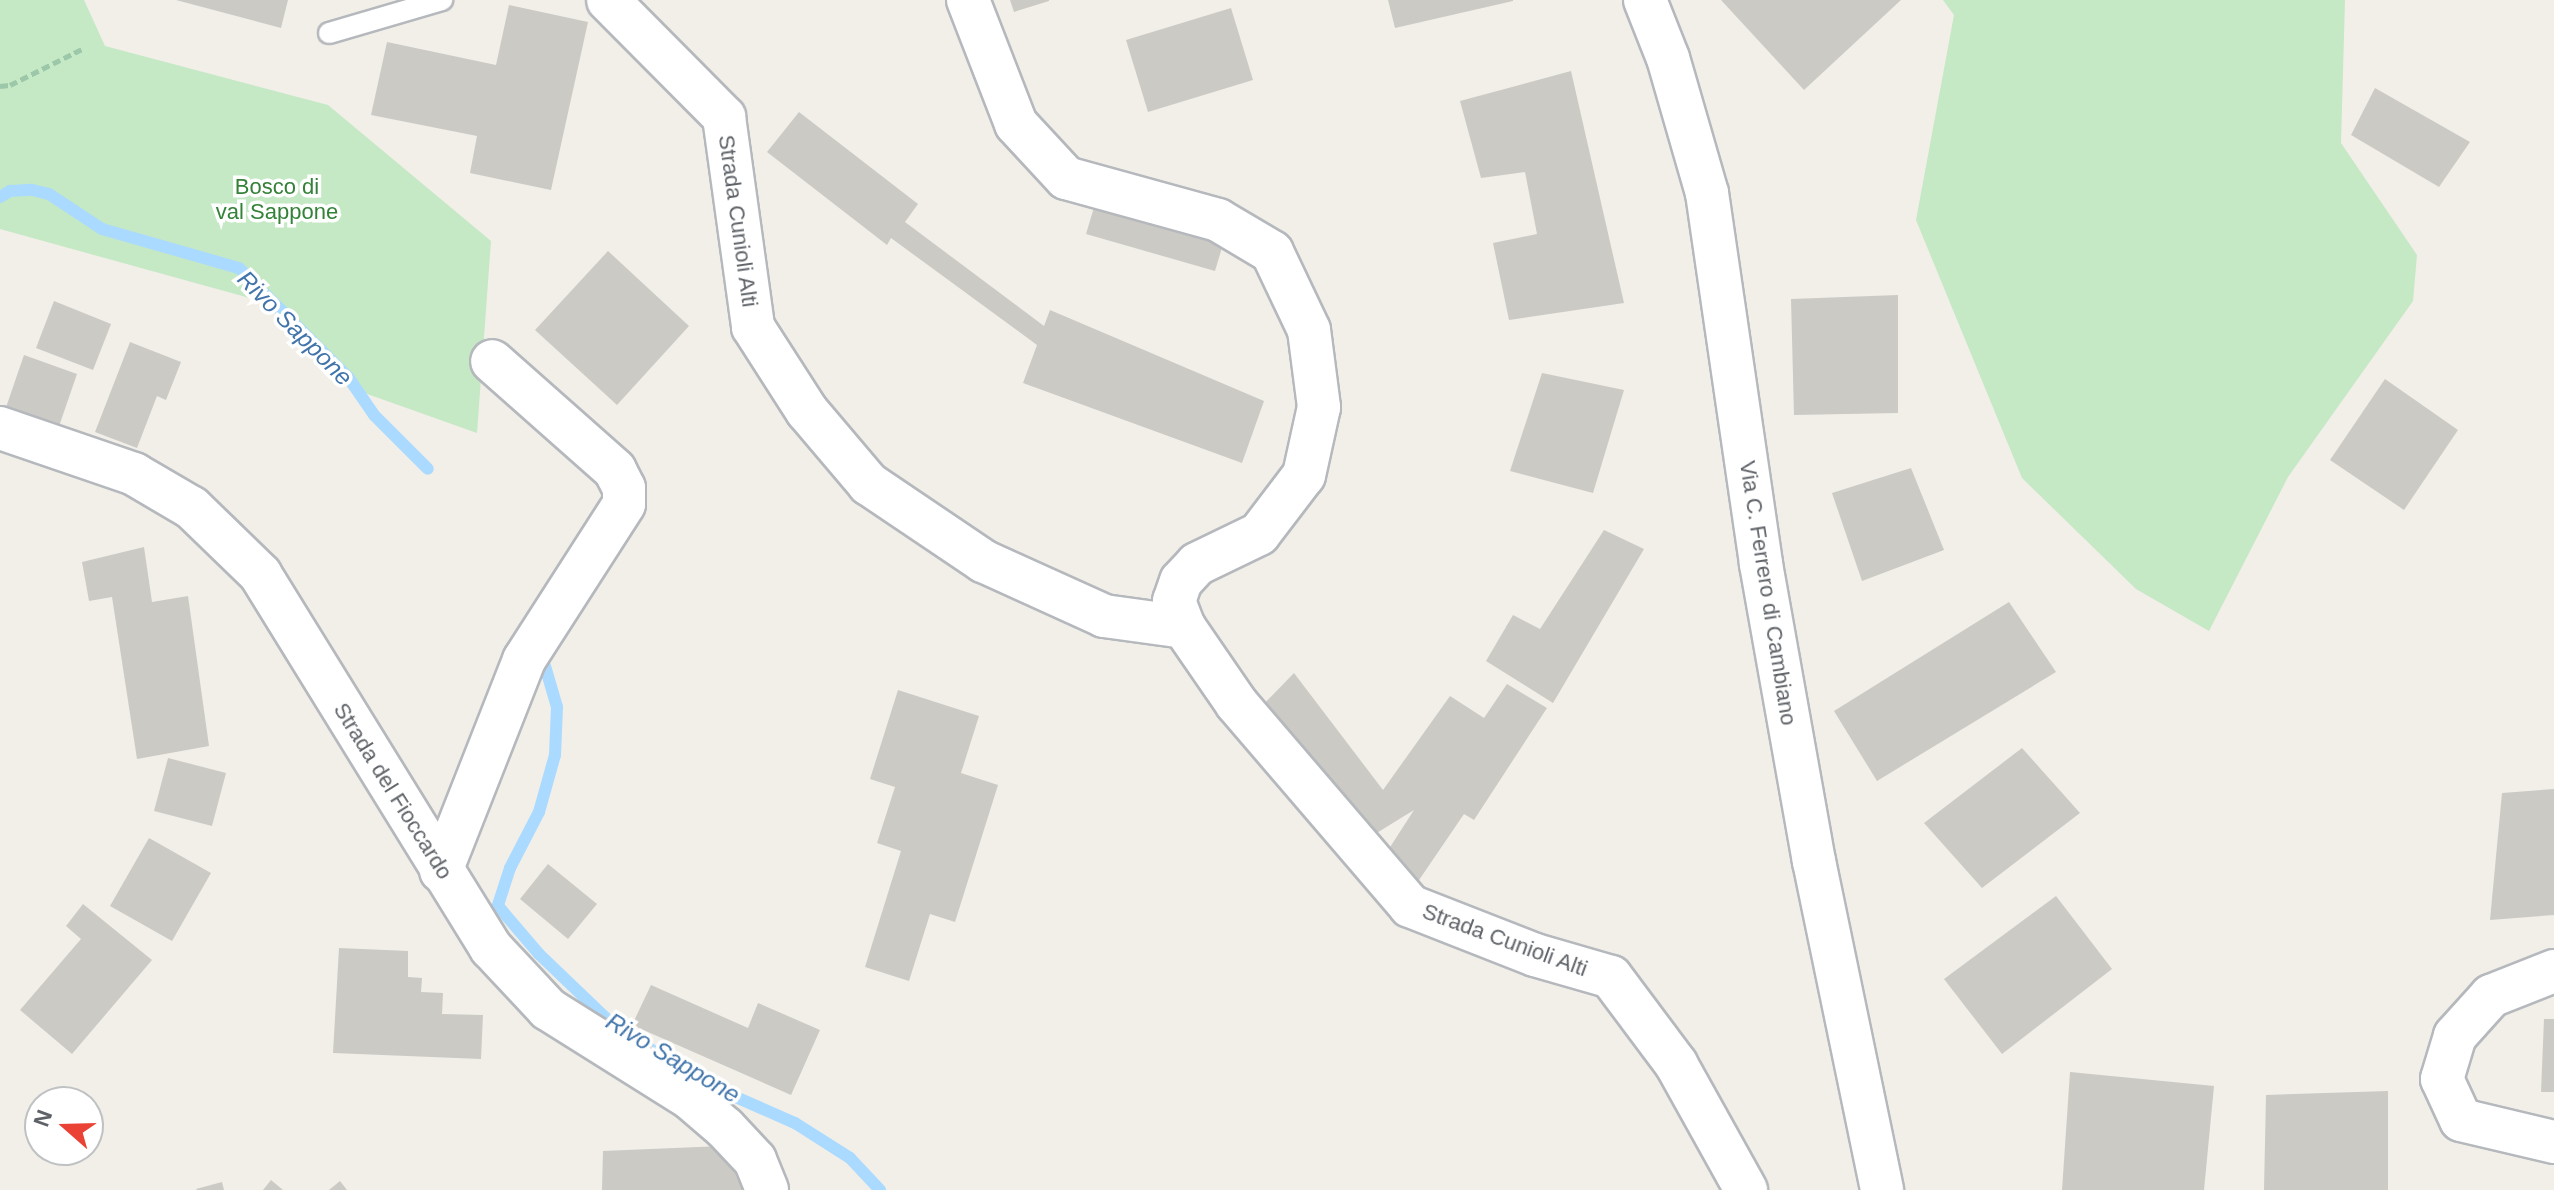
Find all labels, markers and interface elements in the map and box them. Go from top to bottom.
street label: Strada Cunioli Alti [713,133,763,309]
park label: Bosco di val Sappone [216,173,338,224]
water label: Rivo Sappone [232,265,358,391]
street label: Via C. Ferrero di Cambiano [1734,459,1802,727]
street label: Strada del Fioccardo [328,698,458,884]
street label: Strada Cunioli Alti [1418,898,1592,982]
water label: Rivo Sappone [601,1007,745,1109]
north arrow [24,1086,104,1166]
text: N [28,1107,57,1130]

